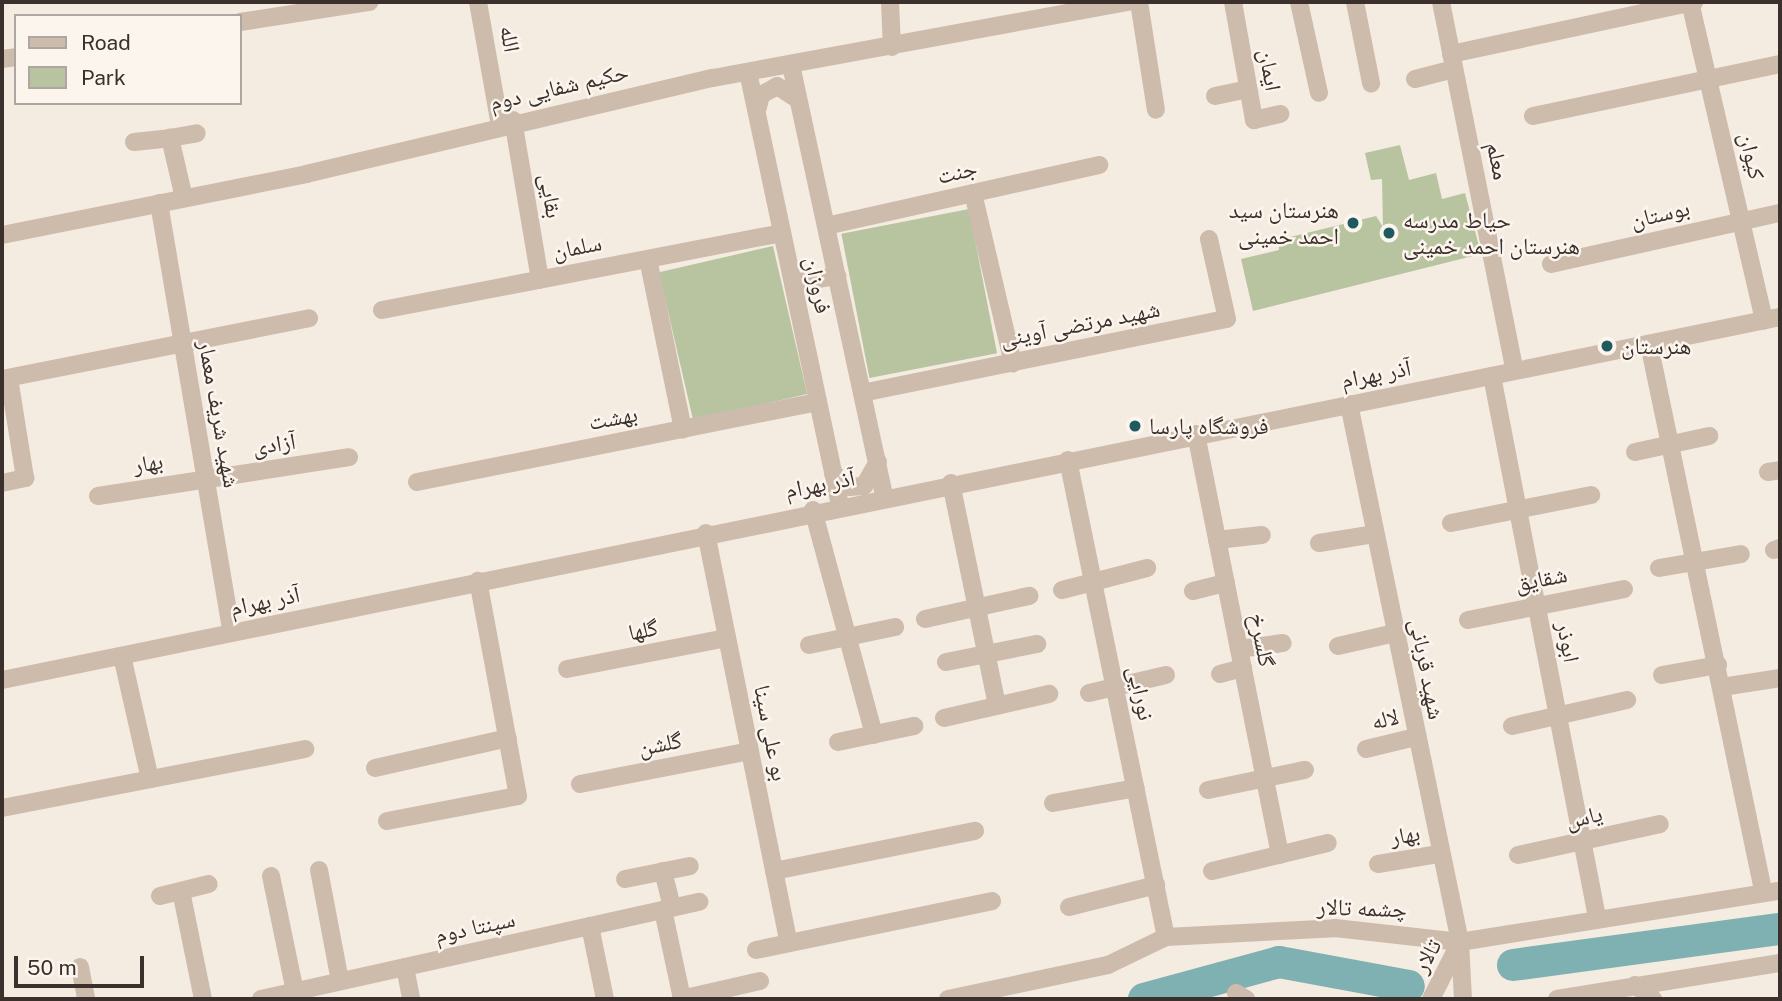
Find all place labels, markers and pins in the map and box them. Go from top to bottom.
place label: هنرستان سید احمد خمینی [1229,196,1339,250]
place label: حیاط مدرسه هنرستان احمد خمینی [1403,206,1580,260]
marker: هنرستان سید احمد خمینی [1345,215,1361,231]
marker: حیاط مدرسه هنرستان احمد خمینی [1381,225,1397,241]
place label: هنرستان [1621,332,1691,360]
marker: هنرستان [1599,338,1615,354]
place label: فروشگاه پارسا [1149,412,1269,440]
marker: فروشگاه پارسا [1127,418,1143,434]

